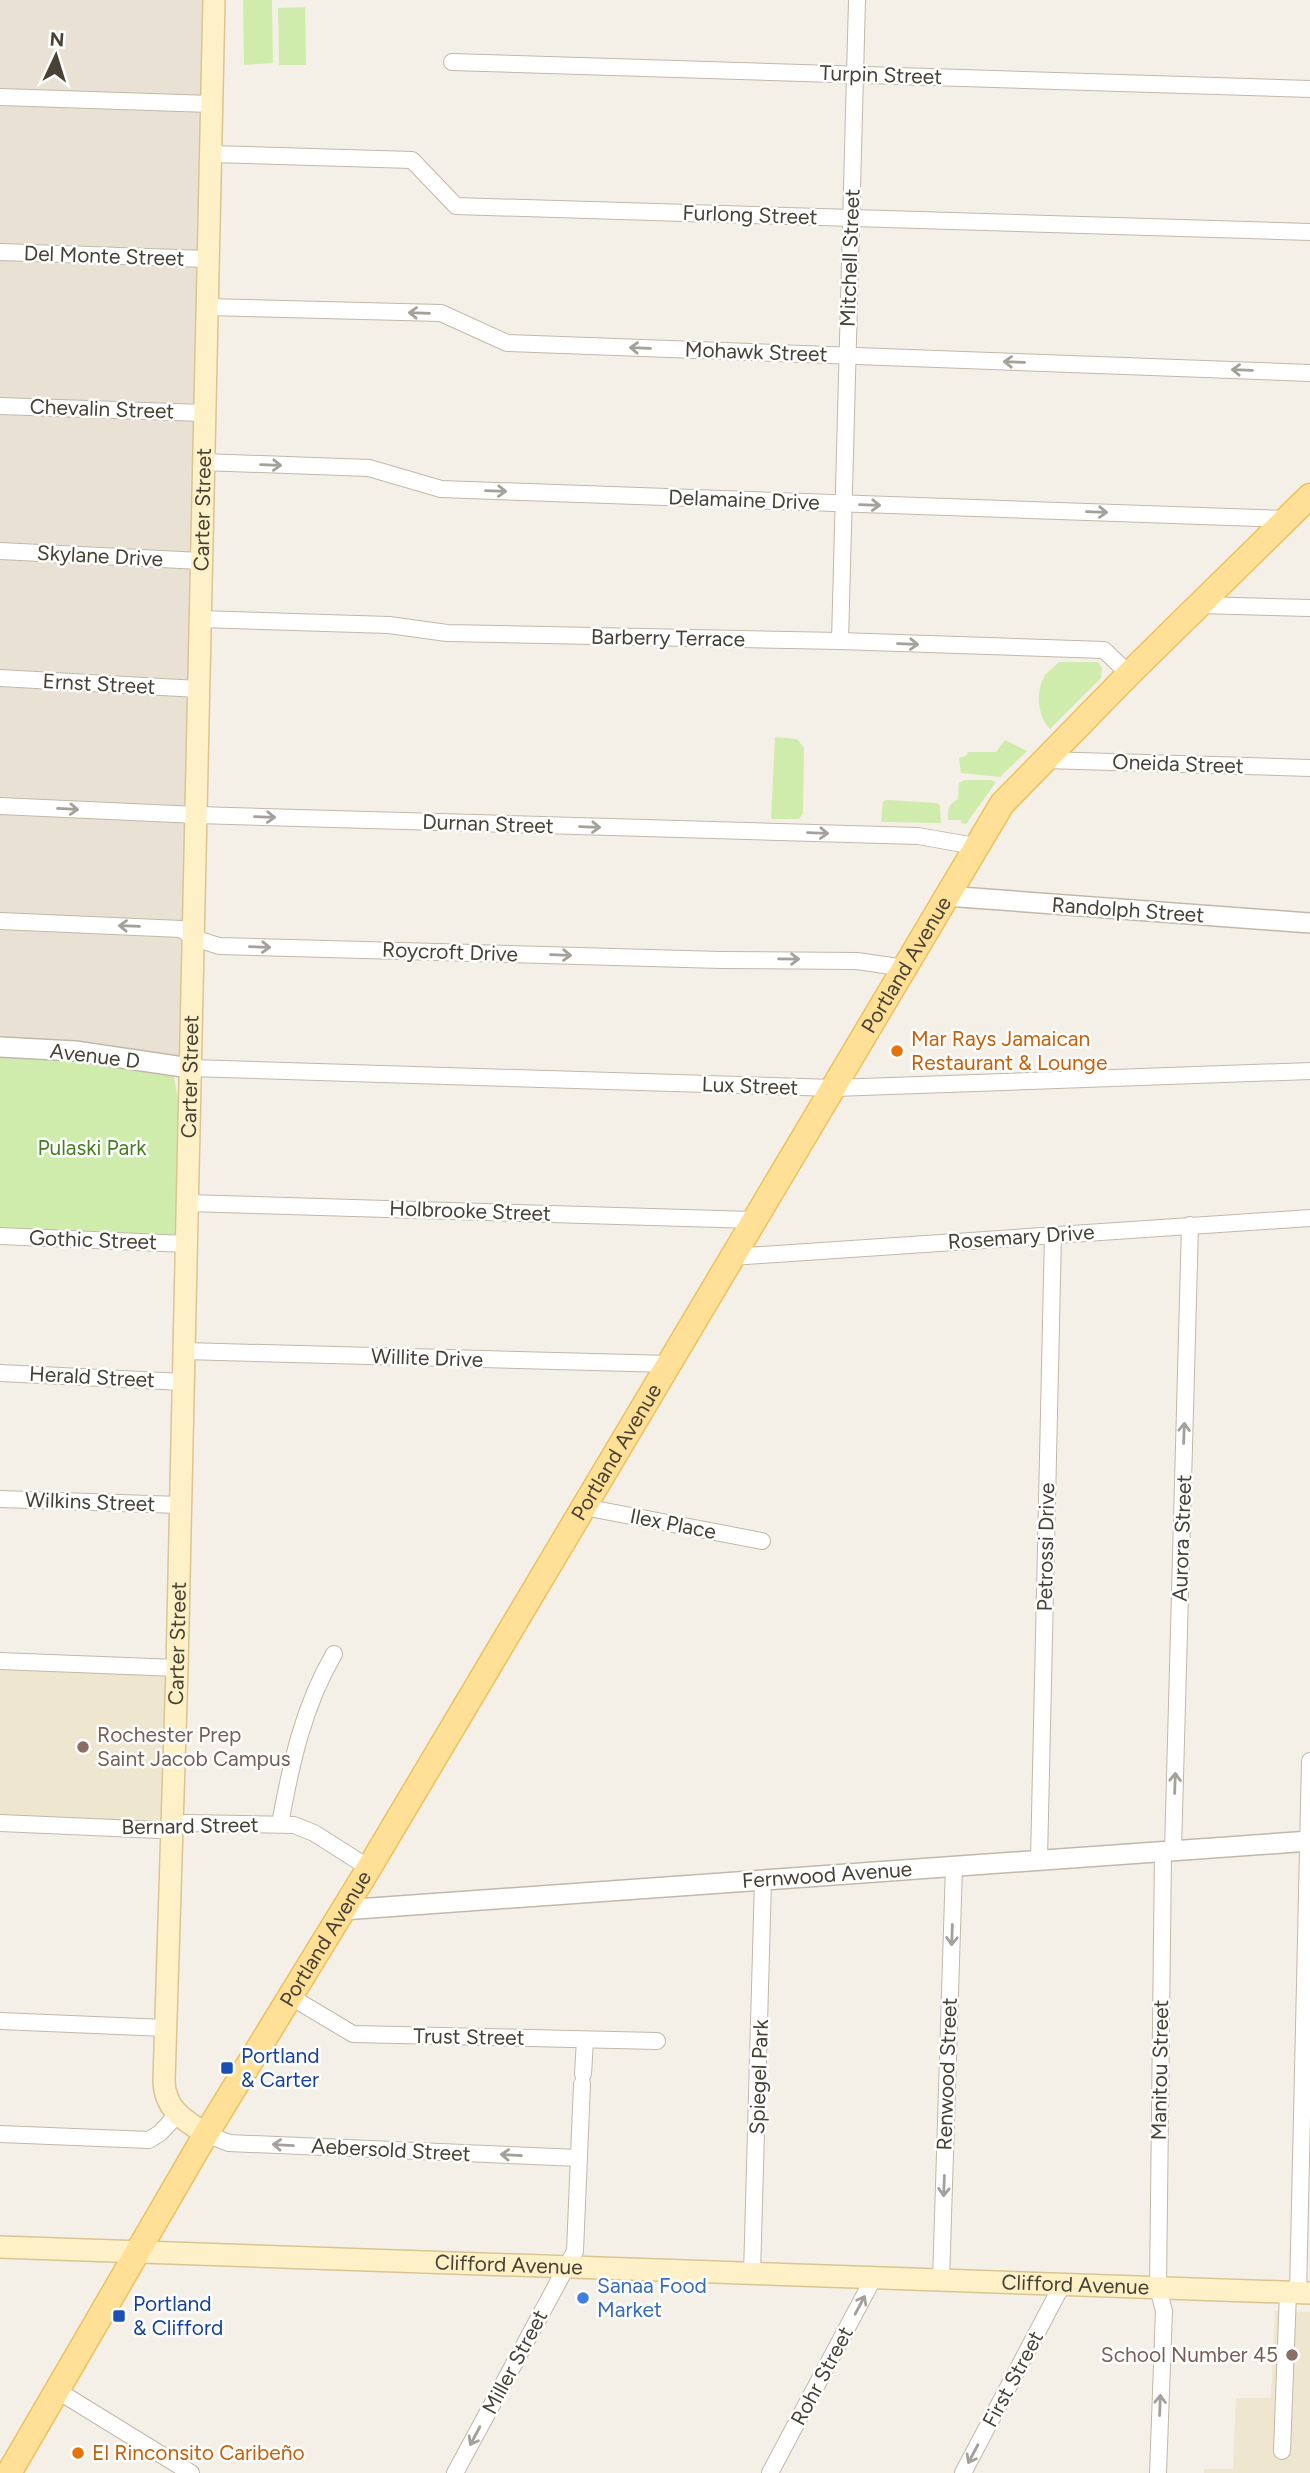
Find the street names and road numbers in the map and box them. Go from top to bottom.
street label: Turpin Street [819,60,943,89]
street label: Mitchell Street [835,188,864,328]
street label: Furlong Street [682,200,818,229]
street label: Del Monte Street [23,240,185,271]
street label: Mohawk Street [684,337,828,366]
street label: Chevalin Street [29,393,175,424]
street label: Carter Street [188,448,216,572]
street label: Delamaine Drive [668,484,820,515]
street label: Skylane Drive [36,540,164,571]
street label: Barberry Terrace [591,624,745,651]
street label: Ernst Street [42,668,156,699]
street label: Oneida Street [1112,749,1244,778]
street label: Durnan Street [422,809,554,838]
street label: Portland Avenue [856,892,956,1037]
street label: Randolph Street [1051,892,1205,927]
street label: Roycroft Drive [382,937,518,966]
street label: Carter Street [176,1015,203,1139]
street label: Avenue D [49,1038,142,1073]
street label: Lux Street [701,1071,799,1100]
street label: Holbrooke Street [389,1195,551,1226]
street label: Rosemary Drive [947,1219,1095,1254]
street label: Gothic Street [29,1225,157,1254]
street label: Willite Drive [370,1343,484,1372]
street label: Herald Street [28,1361,156,1392]
street label: Portland Avenue [566,1379,666,1525]
street label: Aurora Street [1167,1474,1196,1602]
street label: Petrossi Drive [1032,1482,1059,1612]
street label: Wilkins Street [25,1487,156,1516]
street label: Ilex Place [628,1503,718,1544]
street label: Carter Street [163,1581,191,1706]
street label: Bernard Street [121,1812,259,1839]
street label: Fernwood Avenue [741,1856,913,1893]
street label: Portland Avenue [274,1866,376,2011]
street label: Renwood Street [931,1997,962,2151]
street label: Manitou Street [1146,1999,1173,2141]
street label: Spiegel Park [744,2018,773,2135]
street label: Trust Street [413,2023,525,2050]
street label: Aebersold Street [311,2133,471,2166]
street label: Clifford Avenue [434,2249,583,2279]
street label: Clifford Avenue [1001,2269,1150,2299]
street label: Miller Street [477,2305,552,2418]
street label: Rohr Street [785,2322,858,2429]
street label: First Street [977,2326,1048,2431]

